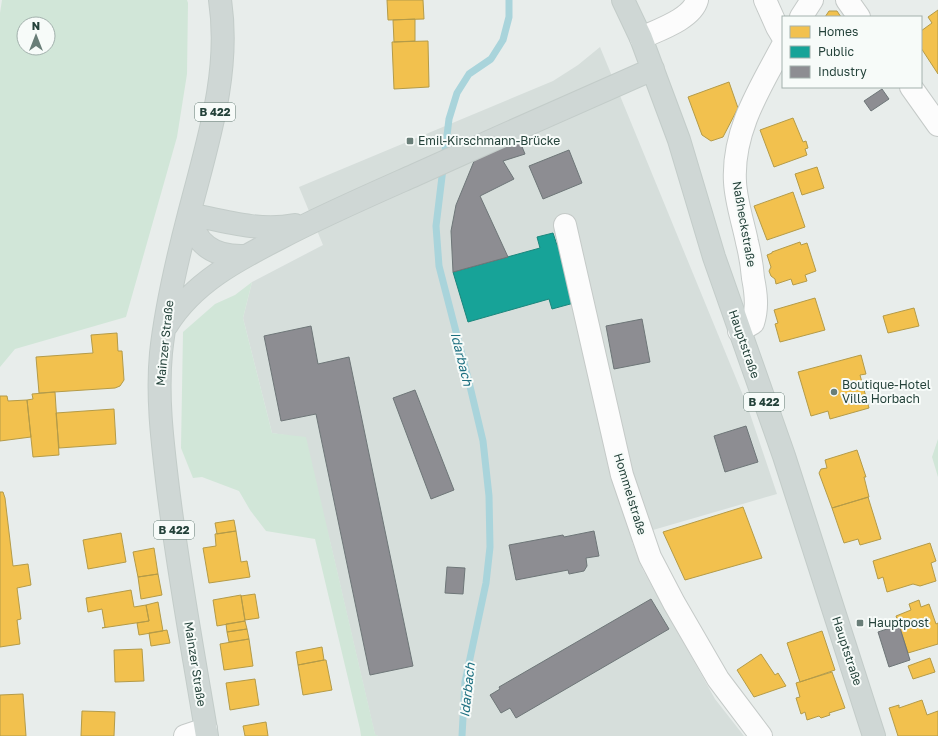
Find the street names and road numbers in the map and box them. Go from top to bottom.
road number: B 422 [195,103,235,121]
street label: Naßheckstraße [730,180,759,268]
street label: Mainzer Straße [153,299,176,386]
street label: Hauptstraße [726,307,763,380]
road number: B 422 [744,393,784,411]
street label: Hommelstraße [611,451,650,537]
road number: B 422 [154,521,194,539]
street label: Hauptstraße [829,614,866,687]
street label: Mainzer Straße [181,620,210,708]

